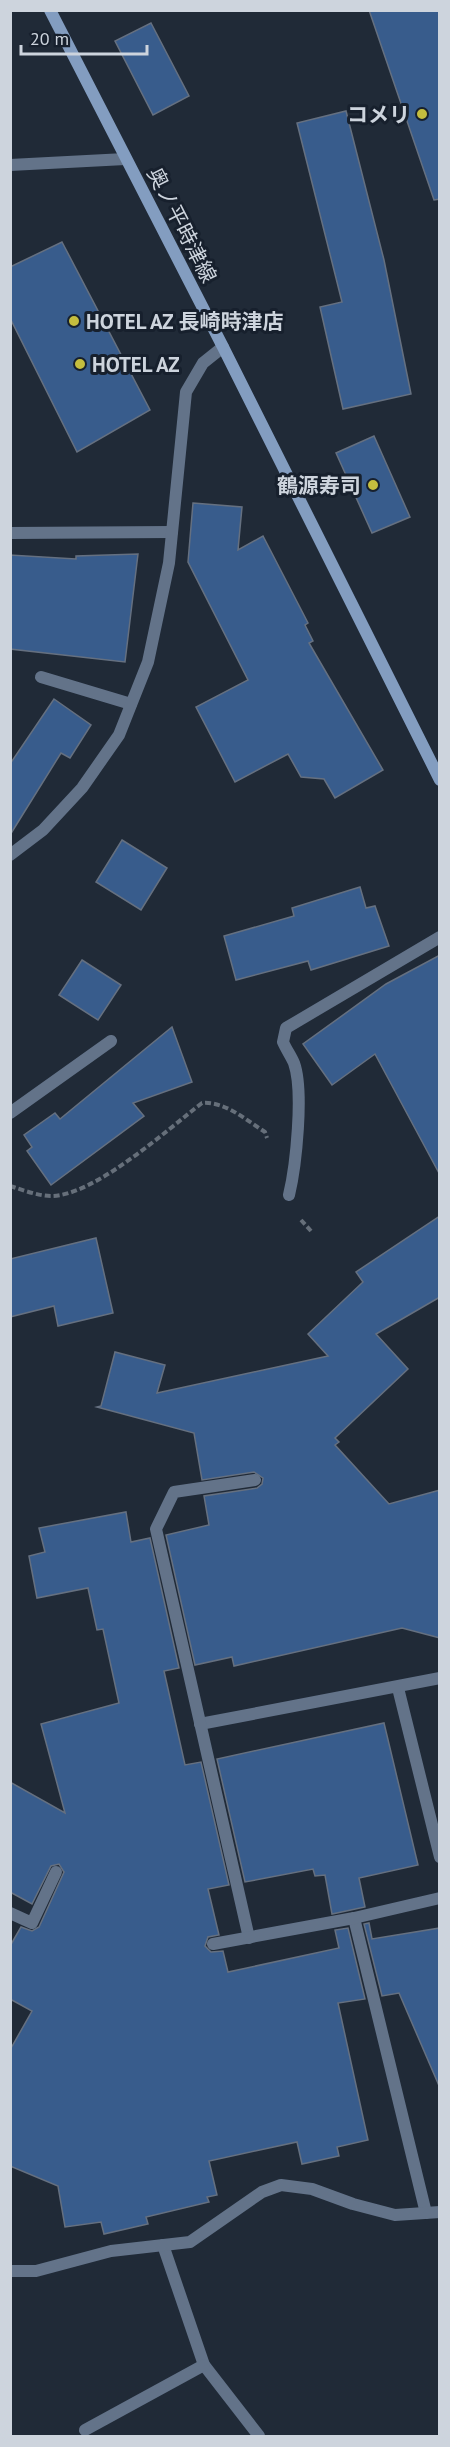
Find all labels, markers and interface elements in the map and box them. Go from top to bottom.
scale bar [21,18,147,56]
text: 20 m [30,27,69,50]
place label: コメリ [347,101,410,128]
marker: コメリ [415,107,429,121]
street label: 奥ノ平時津線 [141,163,223,287]
place label: HOTEL AZ 長崎時津店 [86,308,283,335]
marker: HOTEL AZ 長崎時津店 [67,314,81,328]
place label: HOTEL AZ [92,351,180,378]
marker: HOTEL AZ [73,357,87,371]
place label: 鶴源寿司 [277,472,361,499]
marker: 鶴源寿司 [366,478,380,492]

